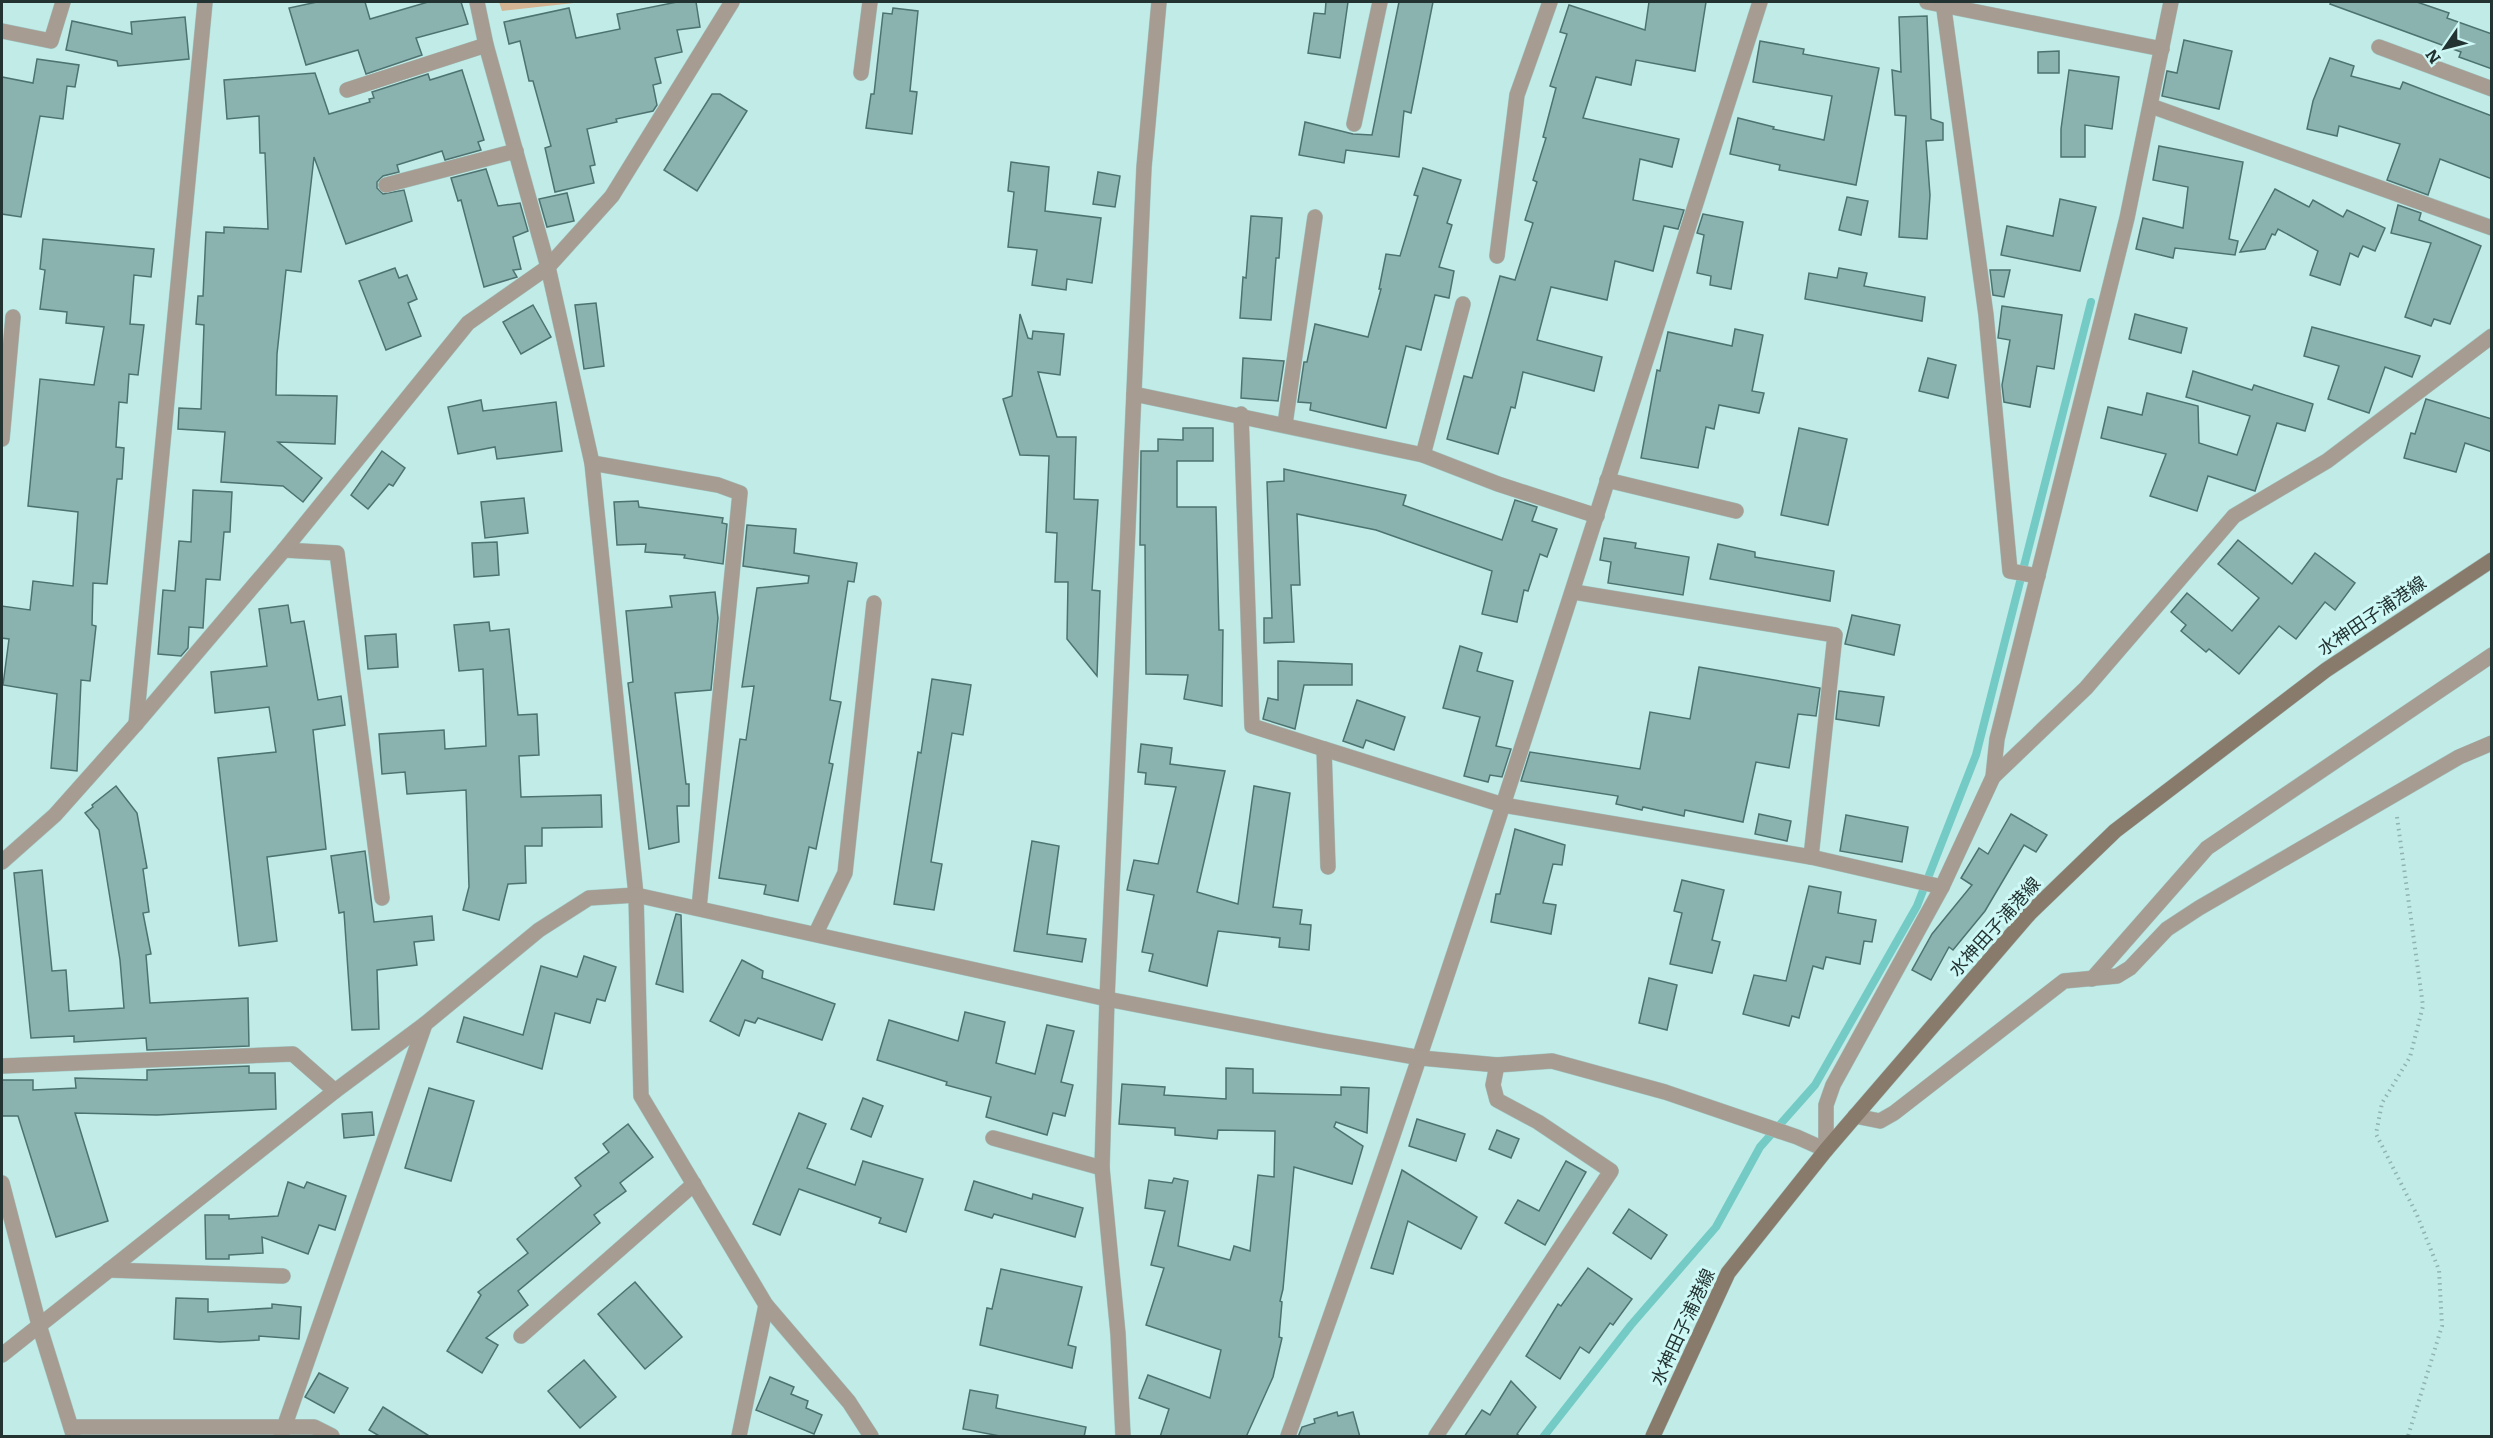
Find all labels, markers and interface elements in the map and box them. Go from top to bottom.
north arrow [2415,18,2475,78]
text: N [2418,45,2446,70]
street label: 水神田子浦港線 [2311,568,2431,661]
street label: 水神田子浦港線 [1942,870,2046,982]
street label: 水神田子浦港線 [1643,1264,1721,1389]

